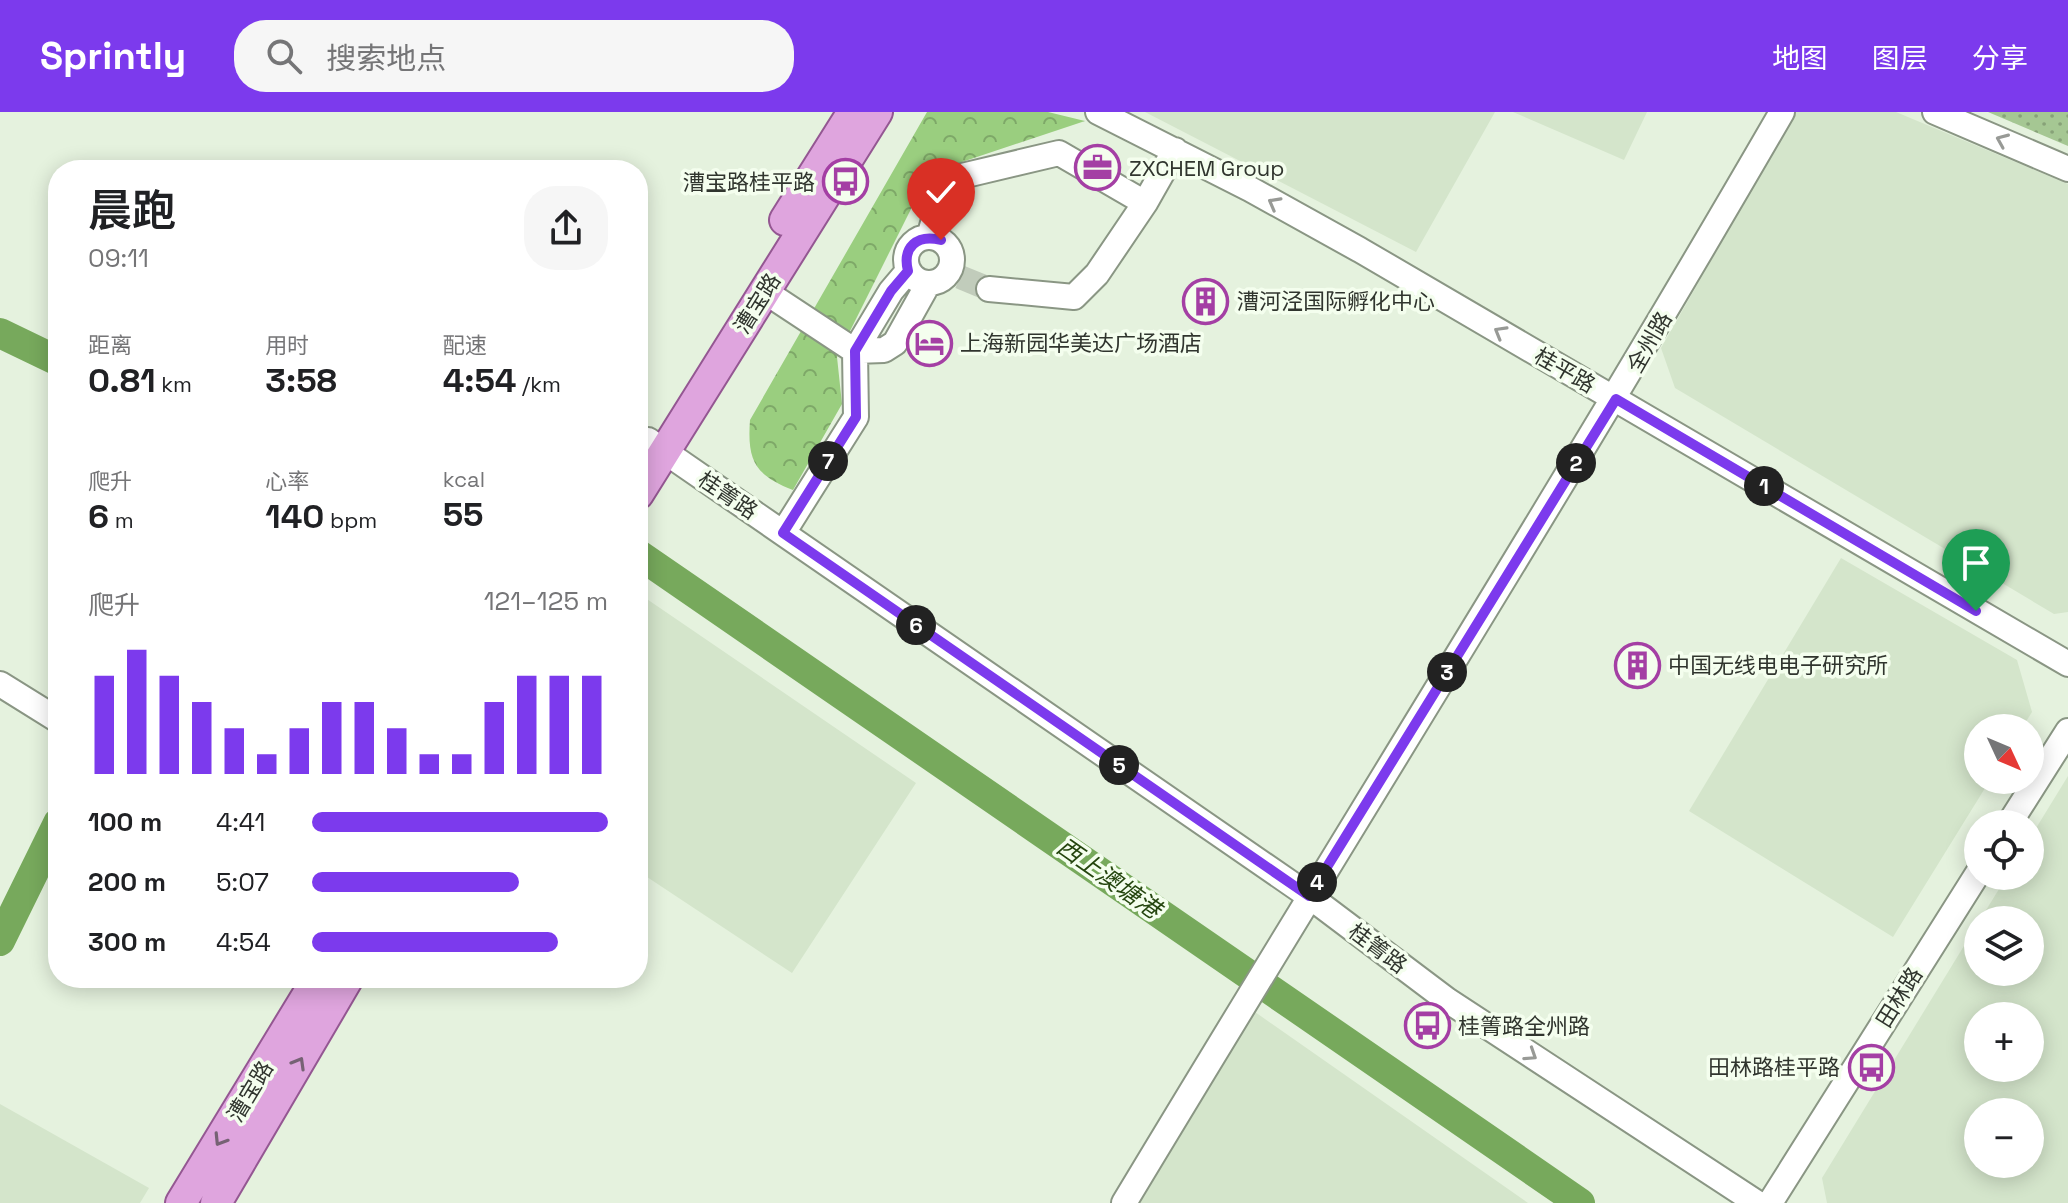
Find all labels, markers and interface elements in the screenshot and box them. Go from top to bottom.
search box [234,20,794,92]
text: Sprintly [40,32,186,80]
icon: search [262,34,306,78]
text: 搜索地点 [326,39,446,78]
text: 地图 [1772,40,1828,76]
text: 图层 [1872,40,1928,76]
text: 分享 [1972,40,2028,76]
one-way arrow [1995,134,2010,150]
office icon: ZXCHEM Group [1074,144,1122,192]
place label: ZXCHEM Group [1129,154,1284,182]
bus stop icon: 漕宝路桂平路 [822,158,870,206]
pin [907,158,975,240]
place label: 漕宝路桂平路 [683,168,815,196]
icon: check [919,170,963,214]
text: 晨跑 [88,183,176,239]
button: share [524,186,608,270]
one-way arrow [1268,197,1282,212]
text: 09:11 [88,241,149,275]
street label: 漕宝路 [728,268,786,338]
building icon: 漕河泾国际孵化中心 [1182,277,1230,325]
place label: 漕河泾国际孵化中心 [1237,287,1435,315]
street label: 全州路 [1620,306,1678,378]
hotel icon: 上海新园华美达广场酒店 [905,319,953,367]
one-way arrow [1494,326,1509,342]
place label: 上海新园华美达广场酒店 [960,329,1202,357]
text: 距离 [88,331,132,359]
text: 用时 [265,331,309,359]
text: 配速 [443,331,487,359]
street label: 桂平路 [1529,341,1601,399]
text: 0.81 [88,359,156,402]
text: 3:58 [265,359,337,402]
text: 4:54 [443,359,516,402]
text: km [156,370,192,398]
text: /km [516,370,561,398]
pin: 7 [808,441,848,481]
pin: 2 [1556,443,1596,483]
text: 7 [822,447,834,475]
text: 2 [1569,449,1583,477]
text: kcal [443,465,485,493]
street label: 桂箐路 [693,465,763,525]
pin: 1 [1744,466,1784,506]
text: 爬升 [88,467,132,495]
text: 心率 [265,467,309,495]
text: 1 [1759,472,1769,500]
text: 55 [443,493,483,536]
text: 6 [88,495,109,538]
text: 140 [265,495,324,538]
text: m [109,506,134,534]
text: bpm [324,506,377,534]
pin [1942,529,2010,611]
icon: arrive [1954,541,1998,585]
text: 121–125 m [484,584,608,618]
text: 爬升 [88,588,140,622]
pin: 6 [896,605,936,645]
text: 6 [909,611,923,639]
building icon: 中国无线电电子研究所 [1613,641,1661,689]
place label: 中国无线电电子研究所 [1668,651,1888,679]
pin: 3 [1427,652,1467,692]
text: 3 [1440,658,1454,686]
north arrow [1964,714,2044,794]
map controls [1964,714,2044,1178]
pin: 5 [1099,745,1139,785]
text: 5 [1112,751,1126,779]
text: 100 m [88,805,162,839]
text: 4:41 [216,805,265,839]
button: locate [1964,810,2044,890]
water label: 西上澳塘港 [1051,831,1169,927]
pin: 4 [1297,862,1337,902]
text: 200 m [88,865,166,899]
text: 5:07 [216,865,269,899]
text: 4 [1310,868,1324,896]
button: layers [1964,906,2044,986]
street label: 桂箐路 [1343,917,1413,979]
text: 300 m [88,925,166,959]
text: 4:54 [216,925,271,959]
street label: 田林路 [1870,962,1928,1032]
bus stop icon: 桂箐路全州路 [1403,1002,1451,1050]
button: + [1964,1002,2044,1082]
place label: 桂箐路全州路 [1458,1012,1590,1040]
bus stop icon: 田林路桂平路 [1847,1043,1895,1091]
one-way arrow [1522,1046,1537,1061]
place label: 田林路桂平路 [1708,1053,1840,1081]
street label: 漕宝路 [221,1055,279,1127]
one-way arrow [289,1058,305,1072]
button: − [1964,1098,2044,1178]
one-way arrow [214,1131,229,1146]

